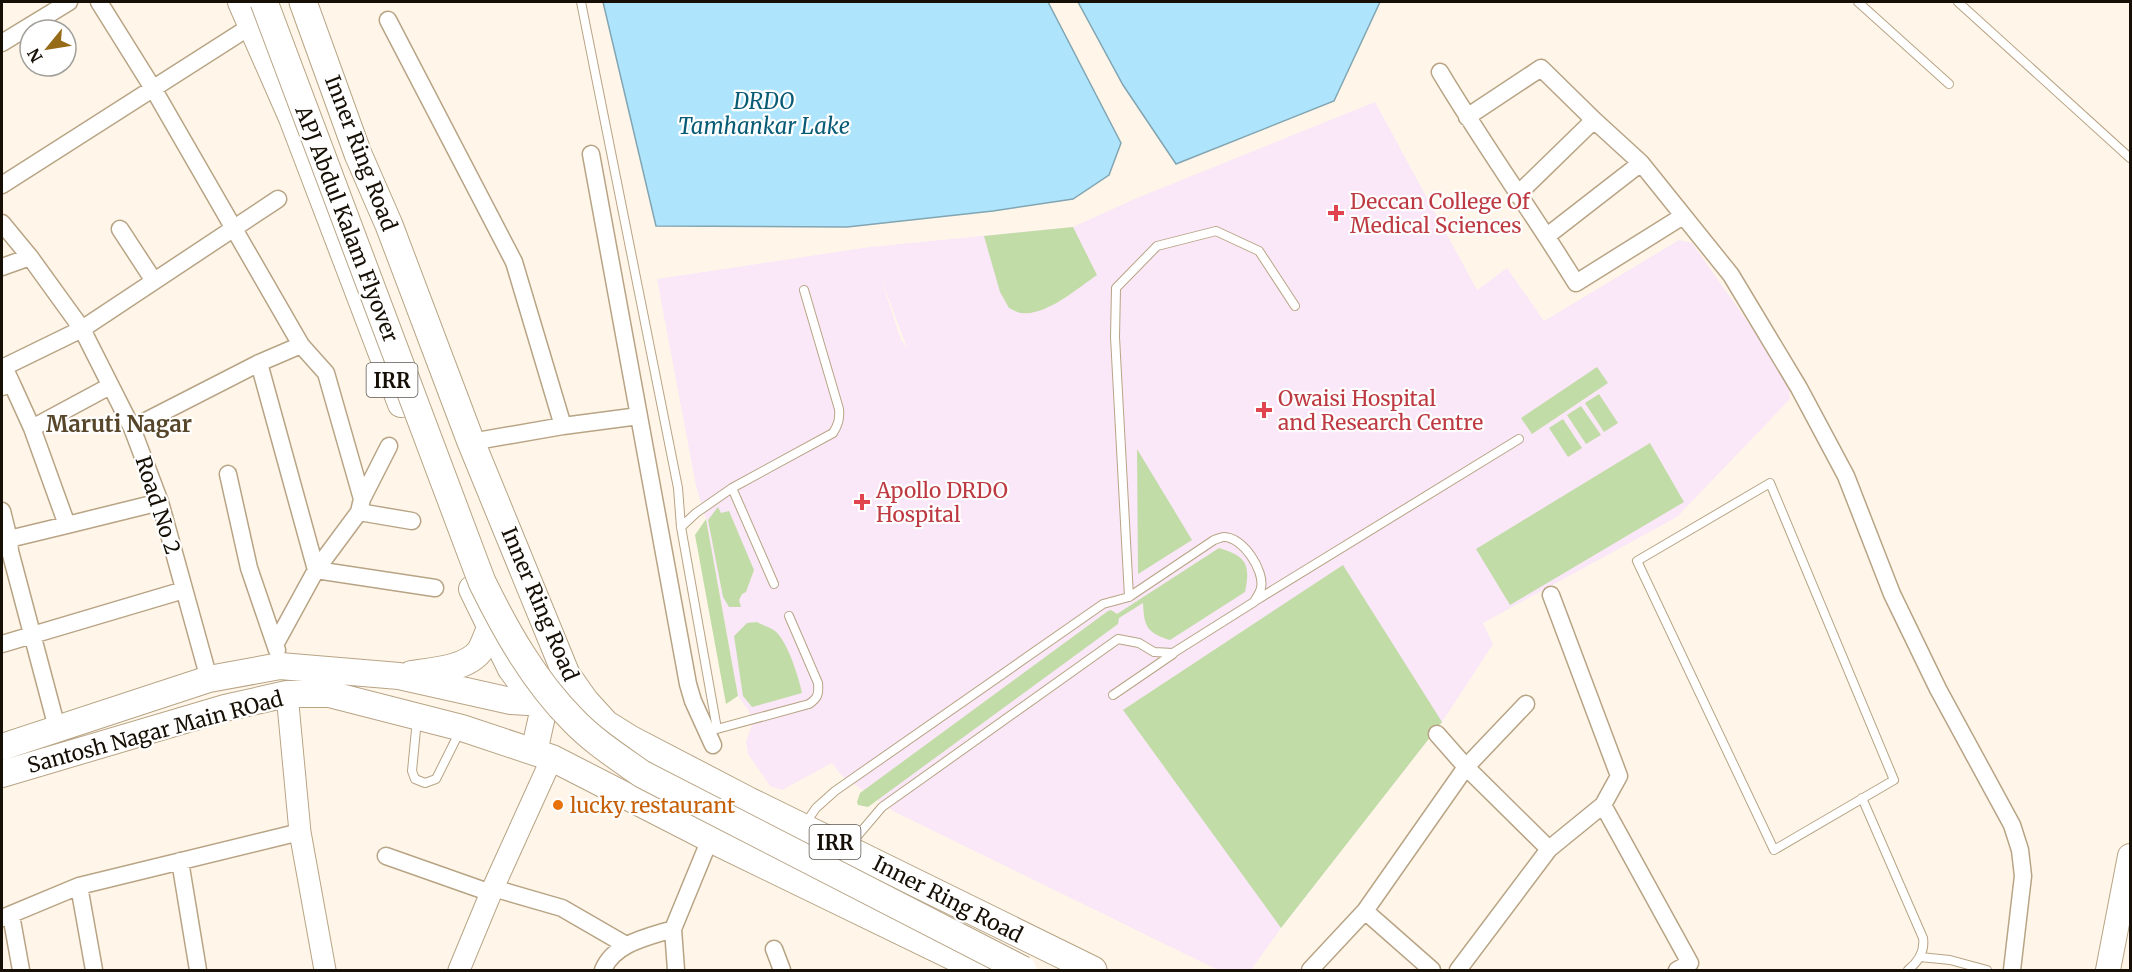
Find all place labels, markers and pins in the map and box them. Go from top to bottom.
place label: Deccan College Of Medical Sciences [1350,188,1531,239]
marker: Deccan College Of Medical Sciences [1327,204,1345,222]
place label: Owaisi Hospital and Research Centre [1278,385,1483,436]
marker: Owaisi Hospital and Research Centre [1255,401,1273,419]
place label: Apollo DRDO Hospital [875,477,1008,528]
marker: Apollo DRDO Hospital [853,493,871,511]
place label: lucky restaurant [570,792,735,819]
marker: lucky restaurant [551,798,565,812]

